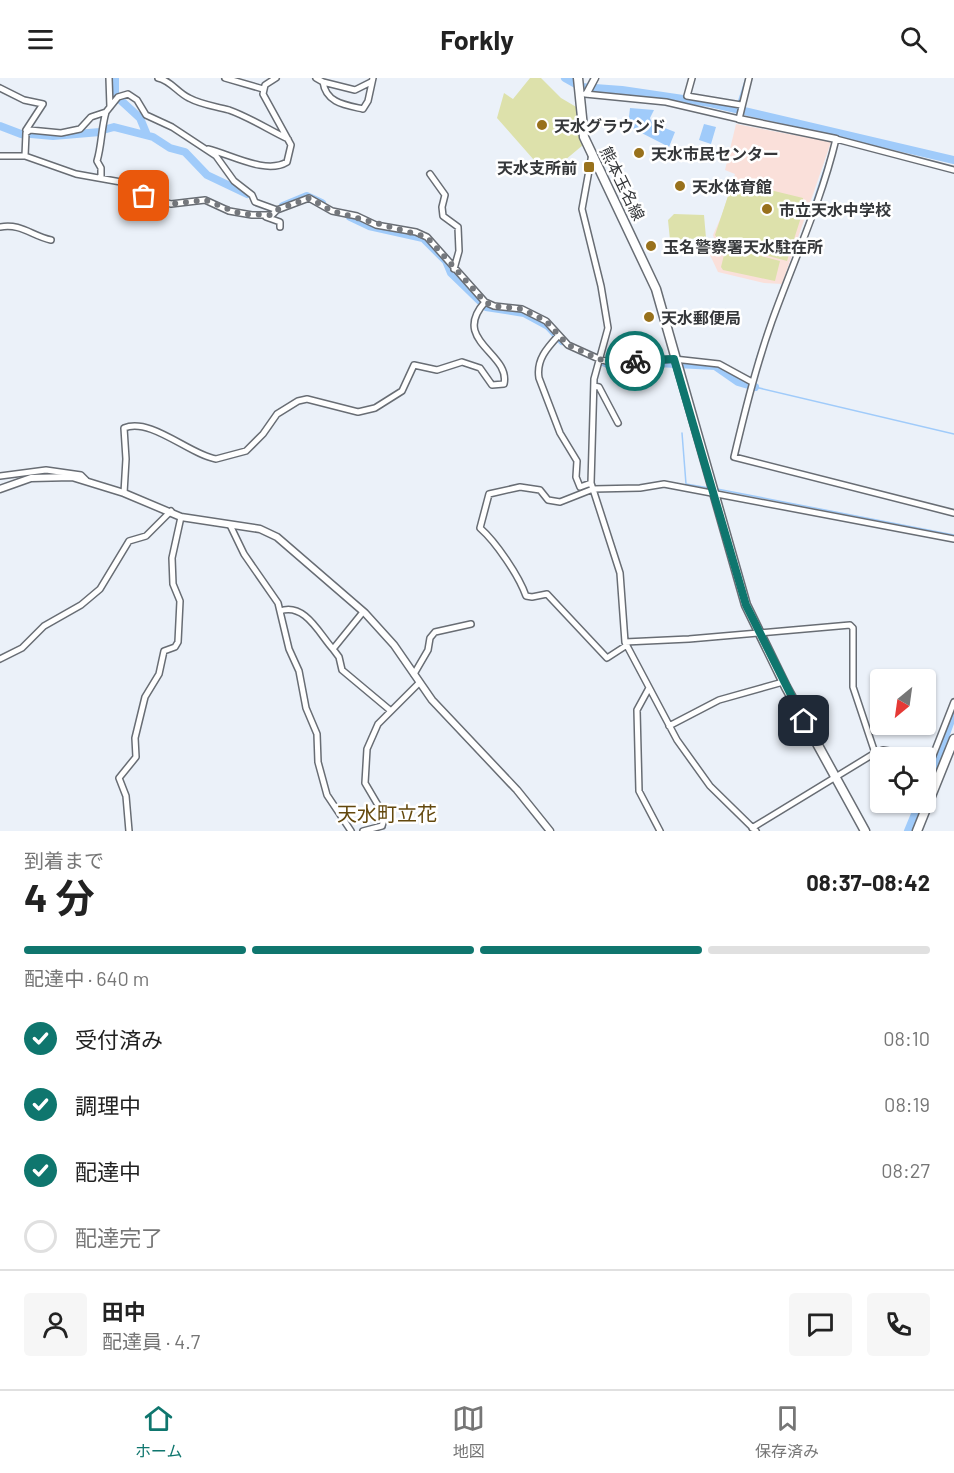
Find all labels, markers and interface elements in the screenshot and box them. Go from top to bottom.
icon: menu [24,23,57,56]
text: Forkly [440,23,514,55]
icon: search [897,23,930,56]
place label: 天水グラウンド [554,116,666,135]
marker: 天水グラウンド [535,118,549,132]
street label: 熊本玉名線 [597,143,649,223]
place label: 天水市民センター [651,144,779,163]
marker: 天水市民センター [632,146,646,160]
place label: 天水支所前 [497,158,577,177]
marker: 天水支所前 [582,160,596,174]
pin [118,170,169,221]
place label: 天水体育館 [692,177,772,196]
icon: bag [127,179,160,212]
marker: 天水体育館 [673,179,687,193]
place label: 市立天水中学校 [779,200,891,219]
marker: 市立天水中学校 [760,202,774,216]
place label: 玉名警察署天水駐在所 [663,237,823,256]
marker: 玉名警察署天水駐在所 [644,239,658,253]
place label: 天水郵便局 [661,308,741,327]
marker: 天水郵便局 [642,310,656,324]
courier [605,331,665,391]
icon: bike [619,345,652,378]
north arrow [870,669,936,735]
map controls [870,669,936,813]
pin [778,695,829,746]
icon: home [787,704,820,737]
button: locate [870,747,936,813]
district label: 天水町立花 [337,801,437,825]
text: 到着まで [24,848,104,872]
text: 08:37–08:42 [806,869,930,895]
text: 4 分 [24,873,94,920]
text: 配達中 · 640 m [24,966,149,990]
icon: check [24,1022,57,1055]
text: 受付済み [75,1026,163,1052]
text: 08:10 [883,1026,930,1050]
icon: check [24,1088,57,1121]
text: 調理中 [75,1092,141,1118]
text: 08:19 [884,1092,930,1116]
icon: check [24,1154,57,1187]
text: 配達中 [75,1158,141,1184]
text: 08:27 [881,1158,930,1182]
text: 配達完了 [75,1224,163,1250]
button: person [24,1293,87,1356]
button: chat [789,1293,852,1356]
button: phone [867,1293,930,1356]
text: 田中 [102,1298,146,1324]
text: 配達員 · 4.7 [102,1329,200,1353]
tab: ホーム [135,1402,182,1462]
tab: 地図 [452,1402,485,1462]
tab: 保存済み [755,1402,819,1462]

